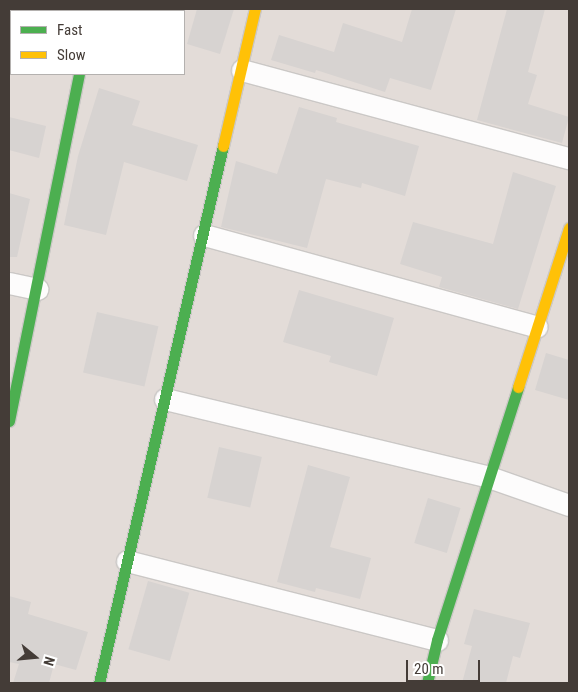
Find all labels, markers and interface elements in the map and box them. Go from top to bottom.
legend [10,10,185,75]
text: Fast [57,21,82,39]
text: Slow [57,46,86,64]
north arrow [10,632,60,682]
scale bar [408,650,482,682]
text: N [40,655,58,668]
text: 20 m [414,660,444,678]

